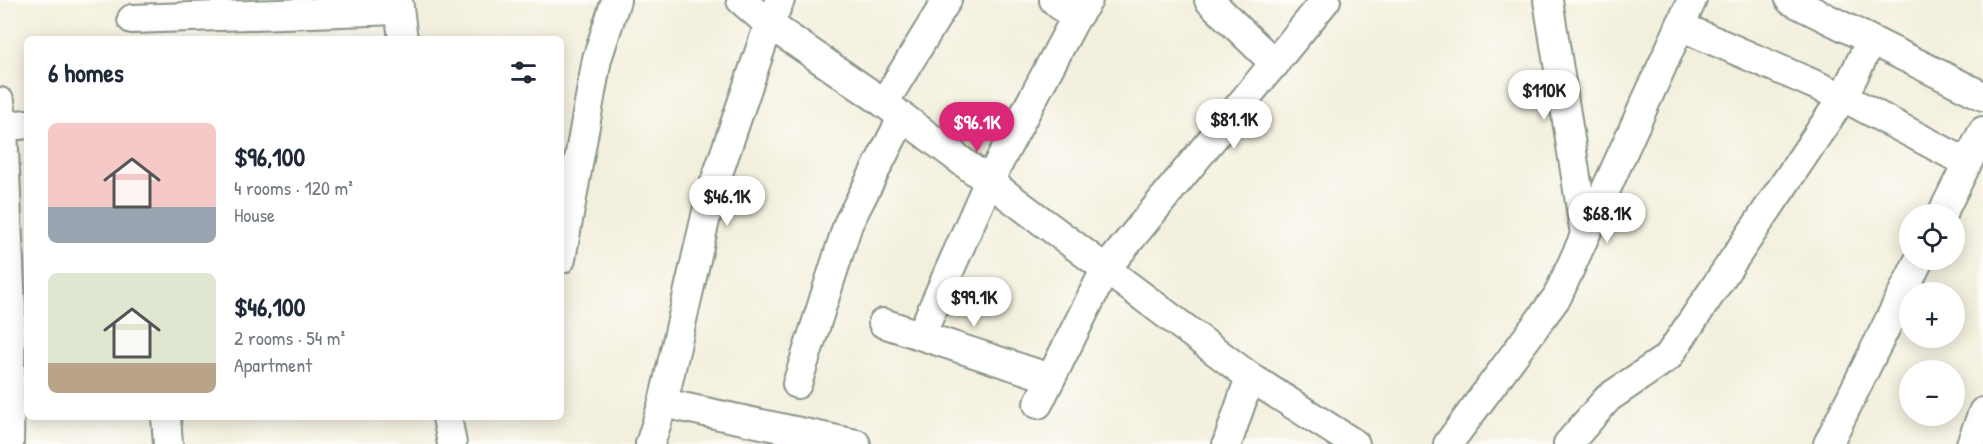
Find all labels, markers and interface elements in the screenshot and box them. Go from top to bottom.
text: 6 homes [48,55,124,90]
icon: filters [507,56,540,89]
pin: $110K [1502,70,1586,121]
text: $110K [1522,76,1566,103]
pin: $81.1K [1185,99,1283,150]
pin: $96.1K [928,102,1026,153]
text: $81.1K [1210,105,1258,132]
text: $96.1K [953,108,1001,135]
text: $96,100 [234,139,305,174]
icon: home [96,147,168,219]
text: 4 rooms · 120 m² [234,174,353,201]
pin: $46.1K [678,176,776,227]
text: $46.1K [703,182,751,209]
pin: $68.1K [1558,193,1656,244]
text: $68.1K [1583,199,1631,226]
text: House [234,201,275,228]
map controls [1899,204,1965,426]
button: locate [1899,204,1965,270]
pin: $99.1K [925,277,1023,328]
button: + [1899,282,1965,348]
text: $99.1K [951,283,997,310]
text: $46,100 [234,289,305,324]
icon: home [96,297,168,369]
text: 2 rooms · 54 m² [234,324,345,351]
text: Apartment [234,351,312,378]
button: − [1899,360,1965,426]

